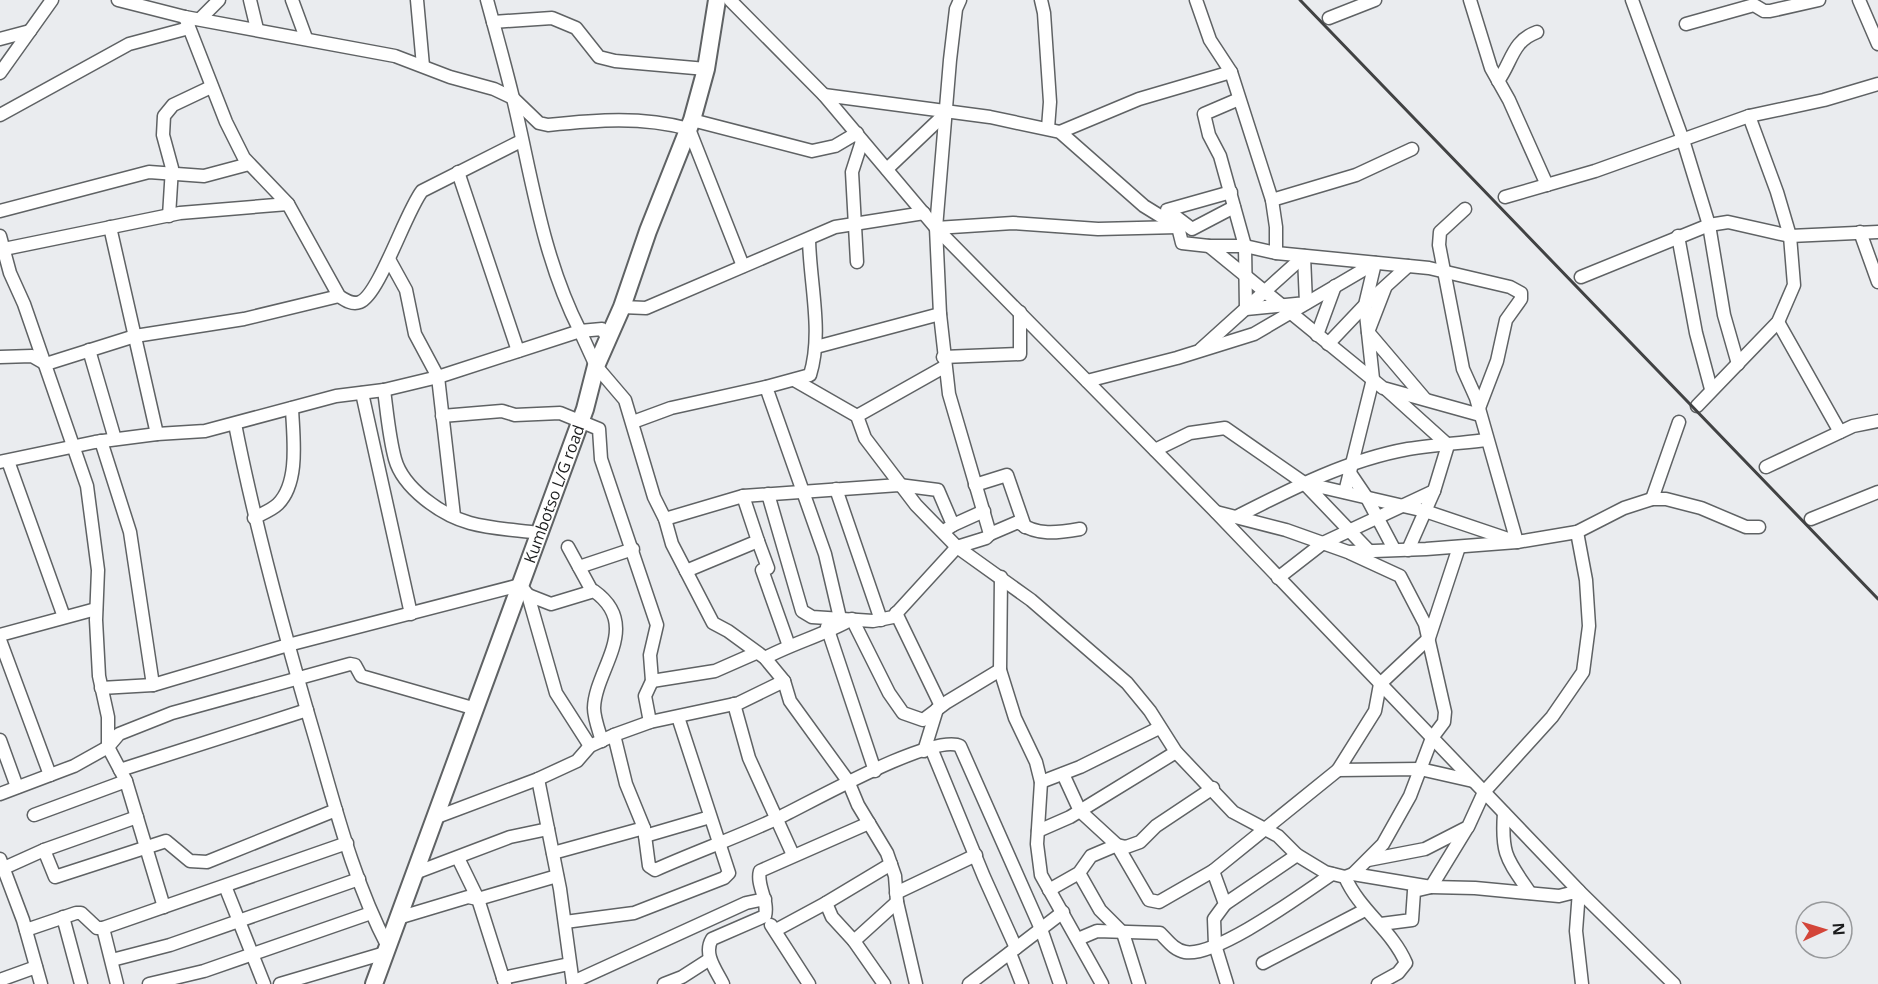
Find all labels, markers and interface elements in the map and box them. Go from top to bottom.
street label: Kumbotso L/G road [518,422,589,566]
north arrow [1794,900,1854,960]
text: N [1828,922,1850,936]

